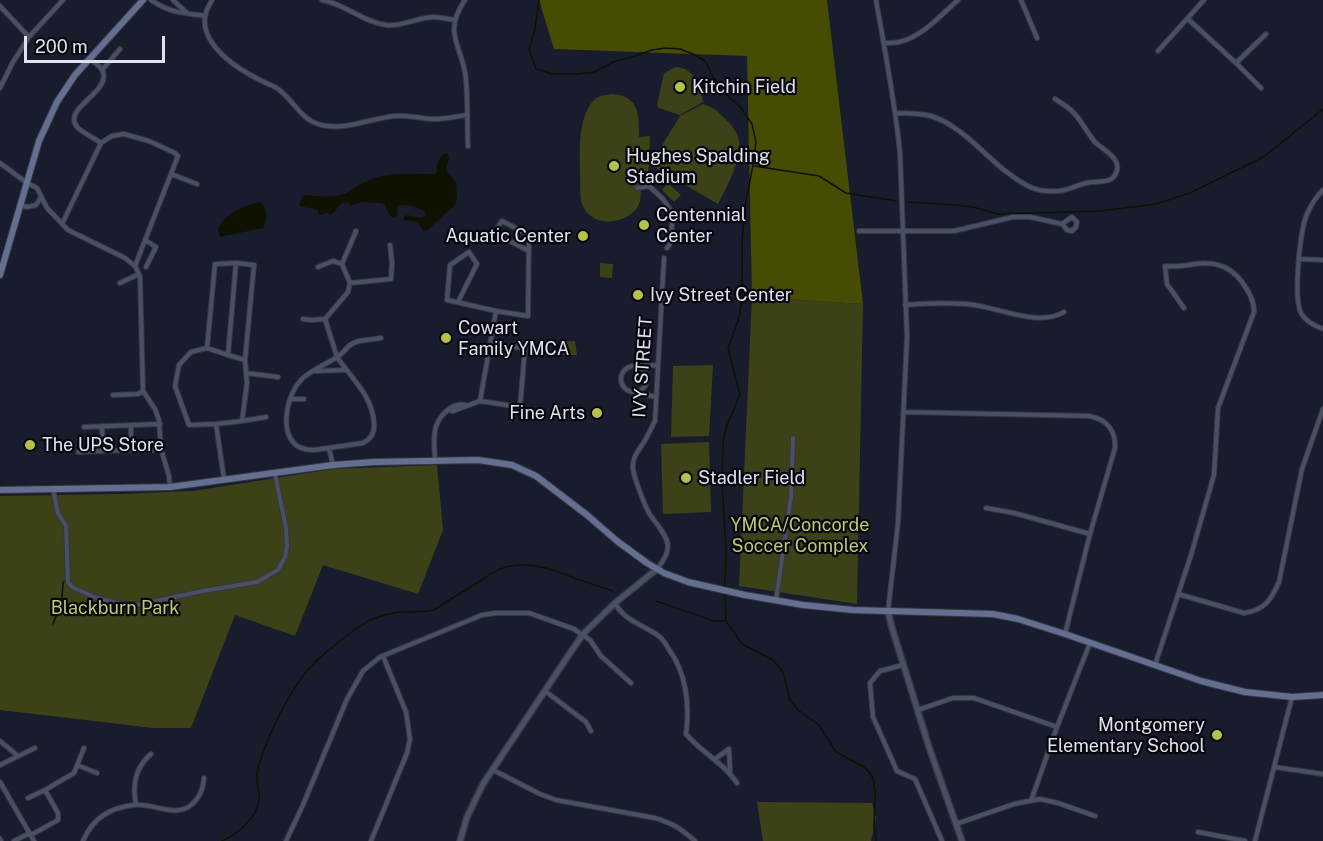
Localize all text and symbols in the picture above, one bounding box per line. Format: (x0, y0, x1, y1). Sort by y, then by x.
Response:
scale bar (27, 24, 168, 62)
text: 200 m (35, 36, 88, 57)
place label: Kitchin Field (692, 76, 796, 98)
marker: Kitchin Field (673, 80, 687, 94)
place label: Hughes Spalding Stadium (626, 145, 770, 188)
marker: Hughes Spalding Stadium (607, 159, 621, 173)
place label: Centennial Center (656, 204, 746, 246)
marker: Centennial Center (637, 218, 651, 232)
place label: Aquatic Center (446, 225, 571, 247)
marker: Aquatic Center (576, 229, 590, 243)
place label: Ivy Street Center (650, 284, 792, 306)
marker: Ivy Street Center (631, 288, 645, 302)
street label: IVY STREET (629, 316, 657, 418)
place label: Cowart Family YMCA (458, 317, 569, 360)
marker: Cowart Family YMCA (439, 331, 453, 345)
place label: Fine Arts (509, 402, 585, 424)
marker: Fine Arts (590, 406, 604, 420)
place label: The UPS Store (42, 434, 164, 456)
marker: The UPS Store (23, 438, 37, 452)
place label: Stadler Field (698, 467, 805, 489)
marker: Stadler Field (679, 471, 693, 485)
park label: YMCA/Concorde Soccer Complex (731, 514, 869, 556)
park label: Blackburn Park (51, 597, 179, 619)
place label: Montgomery Elementary School (1047, 714, 1205, 756)
marker: Montgomery Elementary School (1210, 728, 1224, 742)

